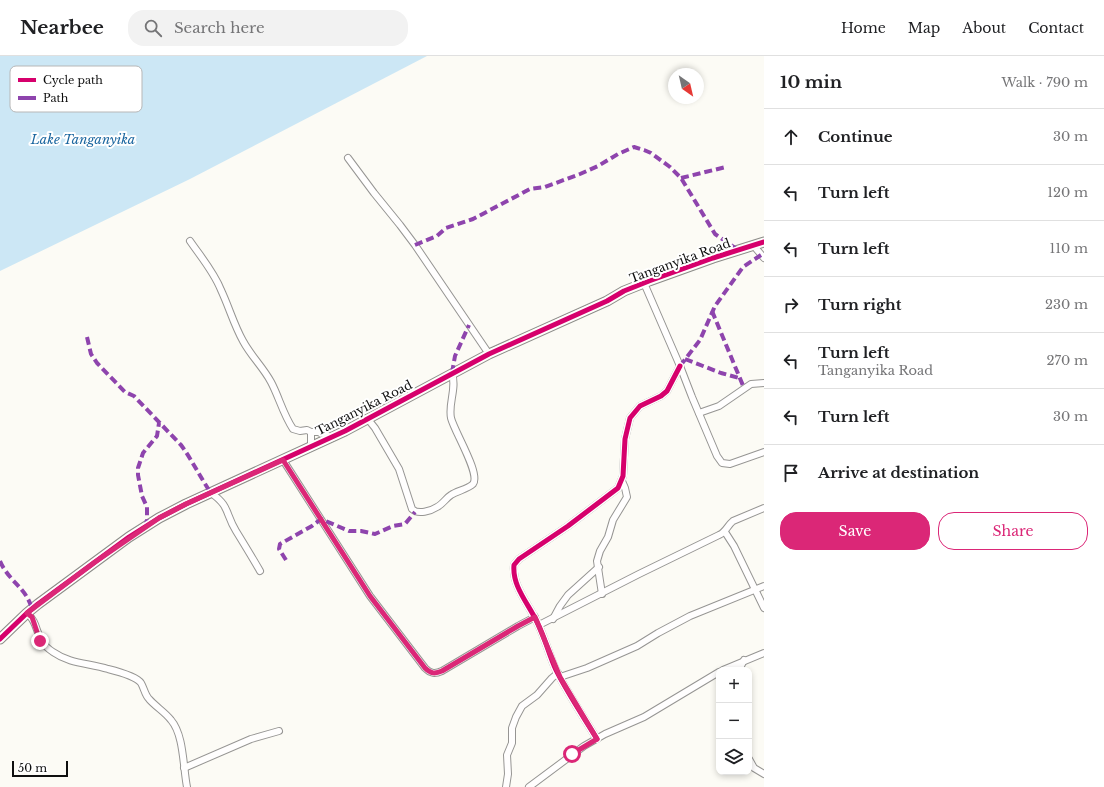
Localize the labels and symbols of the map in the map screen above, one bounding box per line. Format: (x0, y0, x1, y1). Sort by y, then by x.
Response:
legend (10, 66, 142, 112)
north arrow (668, 68, 704, 104)
text: Cycle path (43, 73, 103, 87)
text: Path (43, 91, 69, 105)
water label: Lake Tanganyika (30, 131, 135, 148)
street label: Tanganyika Road (627, 235, 732, 286)
street label: Tanganyika Road (313, 377, 414, 438)
route end (31, 632, 49, 650)
route start (563, 745, 581, 763)
scale bar (12, 759, 68, 778)

